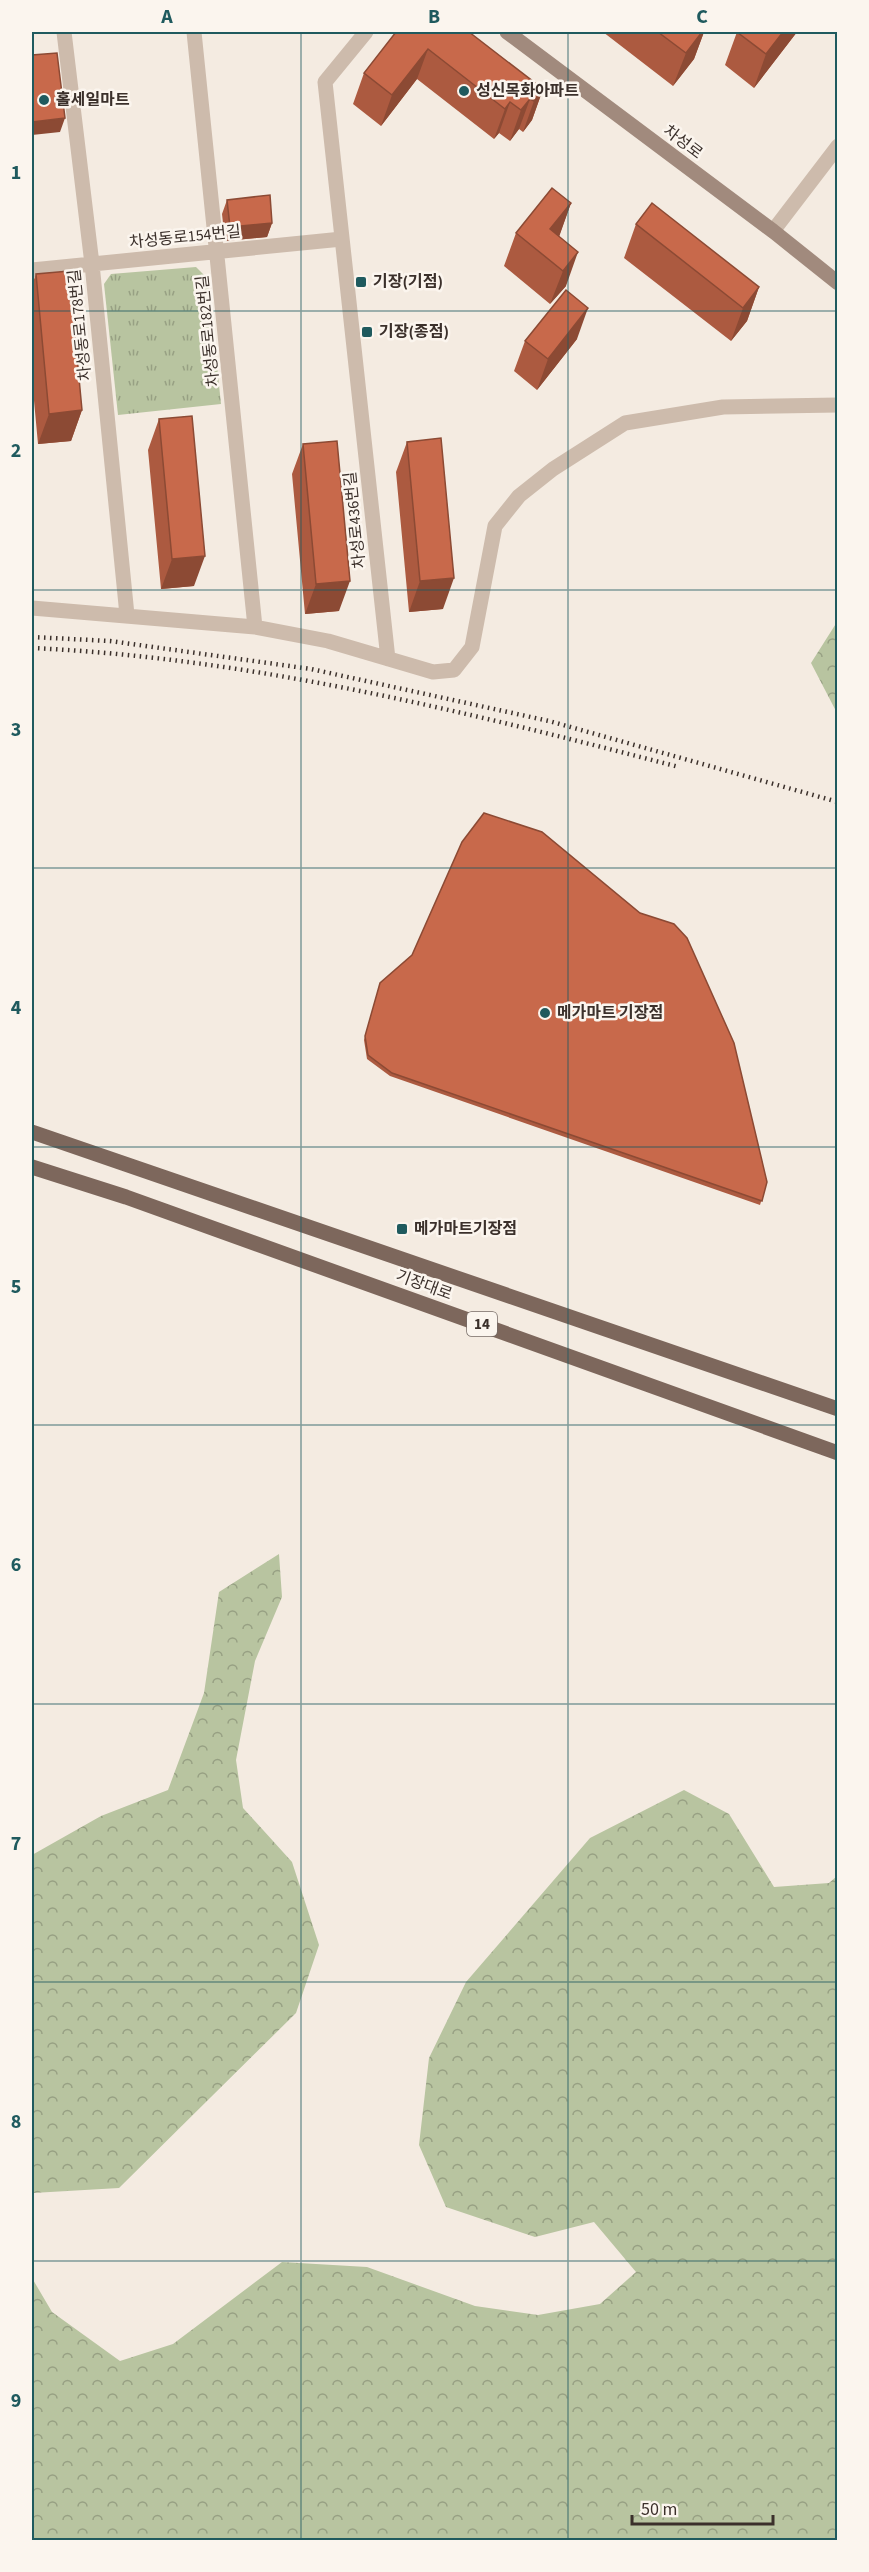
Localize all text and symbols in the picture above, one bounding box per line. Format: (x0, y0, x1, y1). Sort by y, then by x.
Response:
text: A (160, 3, 173, 31)
text: B (428, 3, 440, 31)
text: C (696, 3, 708, 31)
place label: 성신목화아파트 (476, 80, 579, 102)
marker: 성신목화아파트 (457, 84, 471, 98)
place label: 홀세일마트 (56, 89, 130, 111)
marker: 홀세일마트 (37, 93, 51, 107)
street label: 차성로 (659, 120, 707, 164)
text: 1 (11, 159, 21, 187)
street label: 차성동로154번길 (128, 220, 242, 254)
street label: 차성동로178번길 (63, 268, 97, 382)
place label: 기장(기점) (373, 271, 443, 293)
street label: 차성동로182번길 (191, 274, 225, 388)
marker: 기장(기점) (354, 275, 368, 289)
place label: 기장(종점) (379, 321, 449, 343)
marker: 기장(종점) (360, 325, 374, 339)
text: 2 (11, 437, 21, 465)
street label: 차성로436번길 (339, 470, 371, 570)
text: 3 (11, 716, 21, 744)
text: 4 (11, 994, 22, 1022)
place label: 메가마트 기장점 (557, 1002, 663, 1024)
marker: 메가마트 기장점 (538, 1006, 552, 1020)
place label: 메가마트기장점 (414, 1218, 517, 1240)
marker: 메가마트기장점 (395, 1222, 409, 1236)
street label: 기장대로 (393, 1265, 456, 1305)
text: 5 (11, 1273, 21, 1301)
road number: 14 (467, 1312, 497, 1336)
text: 6 (11, 1551, 21, 1579)
text: 7 (11, 1830, 21, 1858)
text: 8 (11, 2108, 21, 2136)
text: 9 (11, 2387, 21, 2415)
scale bar (632, 2488, 773, 2526)
text: 50 m (641, 2497, 677, 2522)

